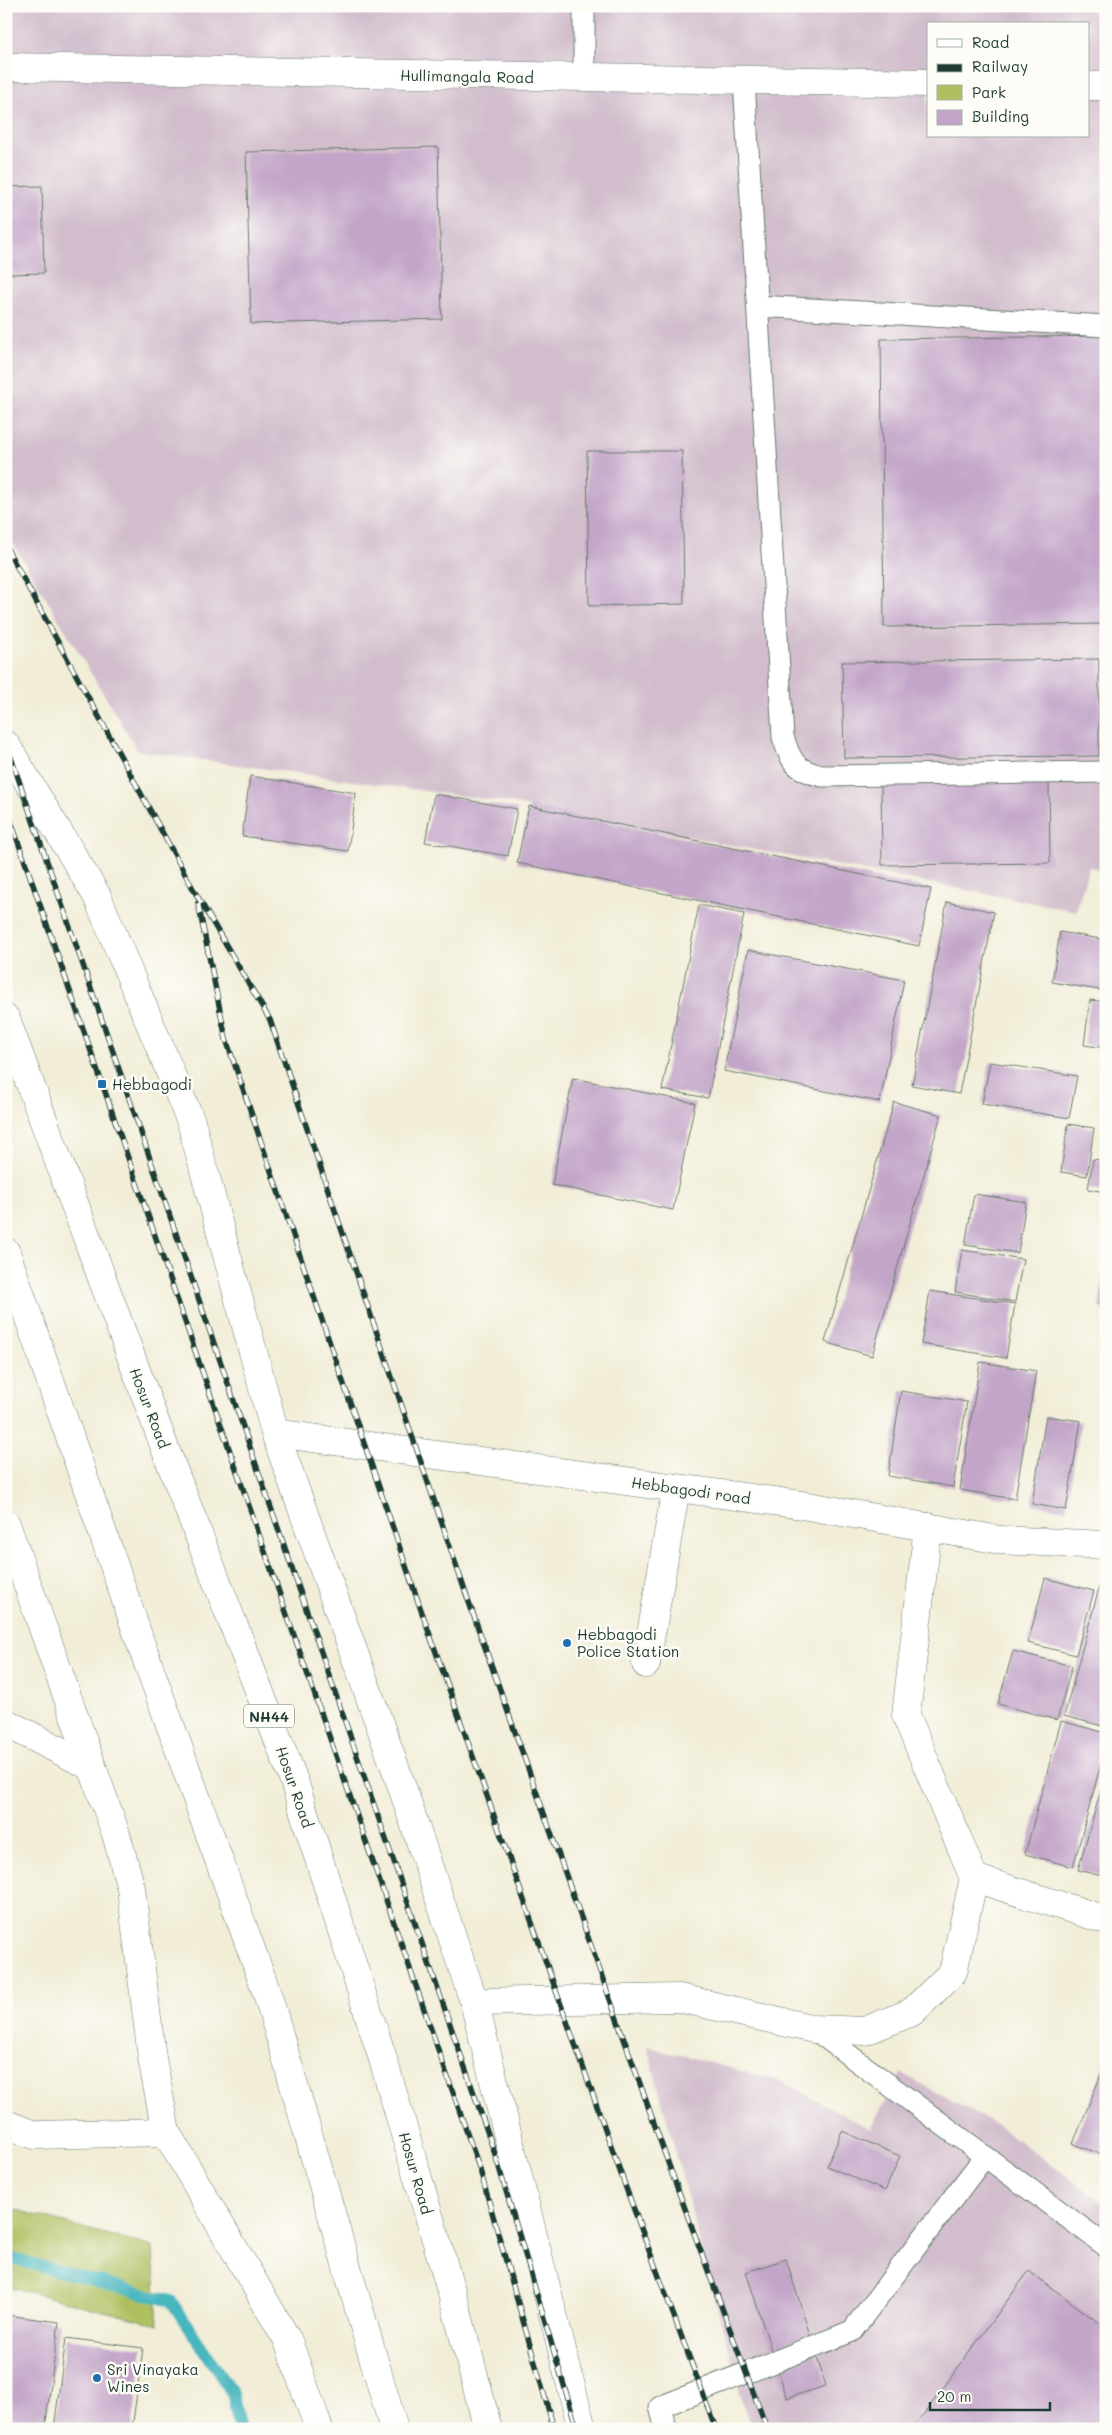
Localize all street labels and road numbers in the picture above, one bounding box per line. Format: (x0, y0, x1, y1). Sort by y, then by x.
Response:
street label: Hullimangala Road (400, 65, 534, 87)
street label: Hosur Road (125, 1365, 175, 1451)
street label: Hebbagodi road (630, 1472, 752, 1508)
road number: NH44 (244, 1704, 294, 1728)
street label: Hosur Road (272, 1744, 318, 1830)
street label: Hosur Road (395, 2129, 437, 2217)

